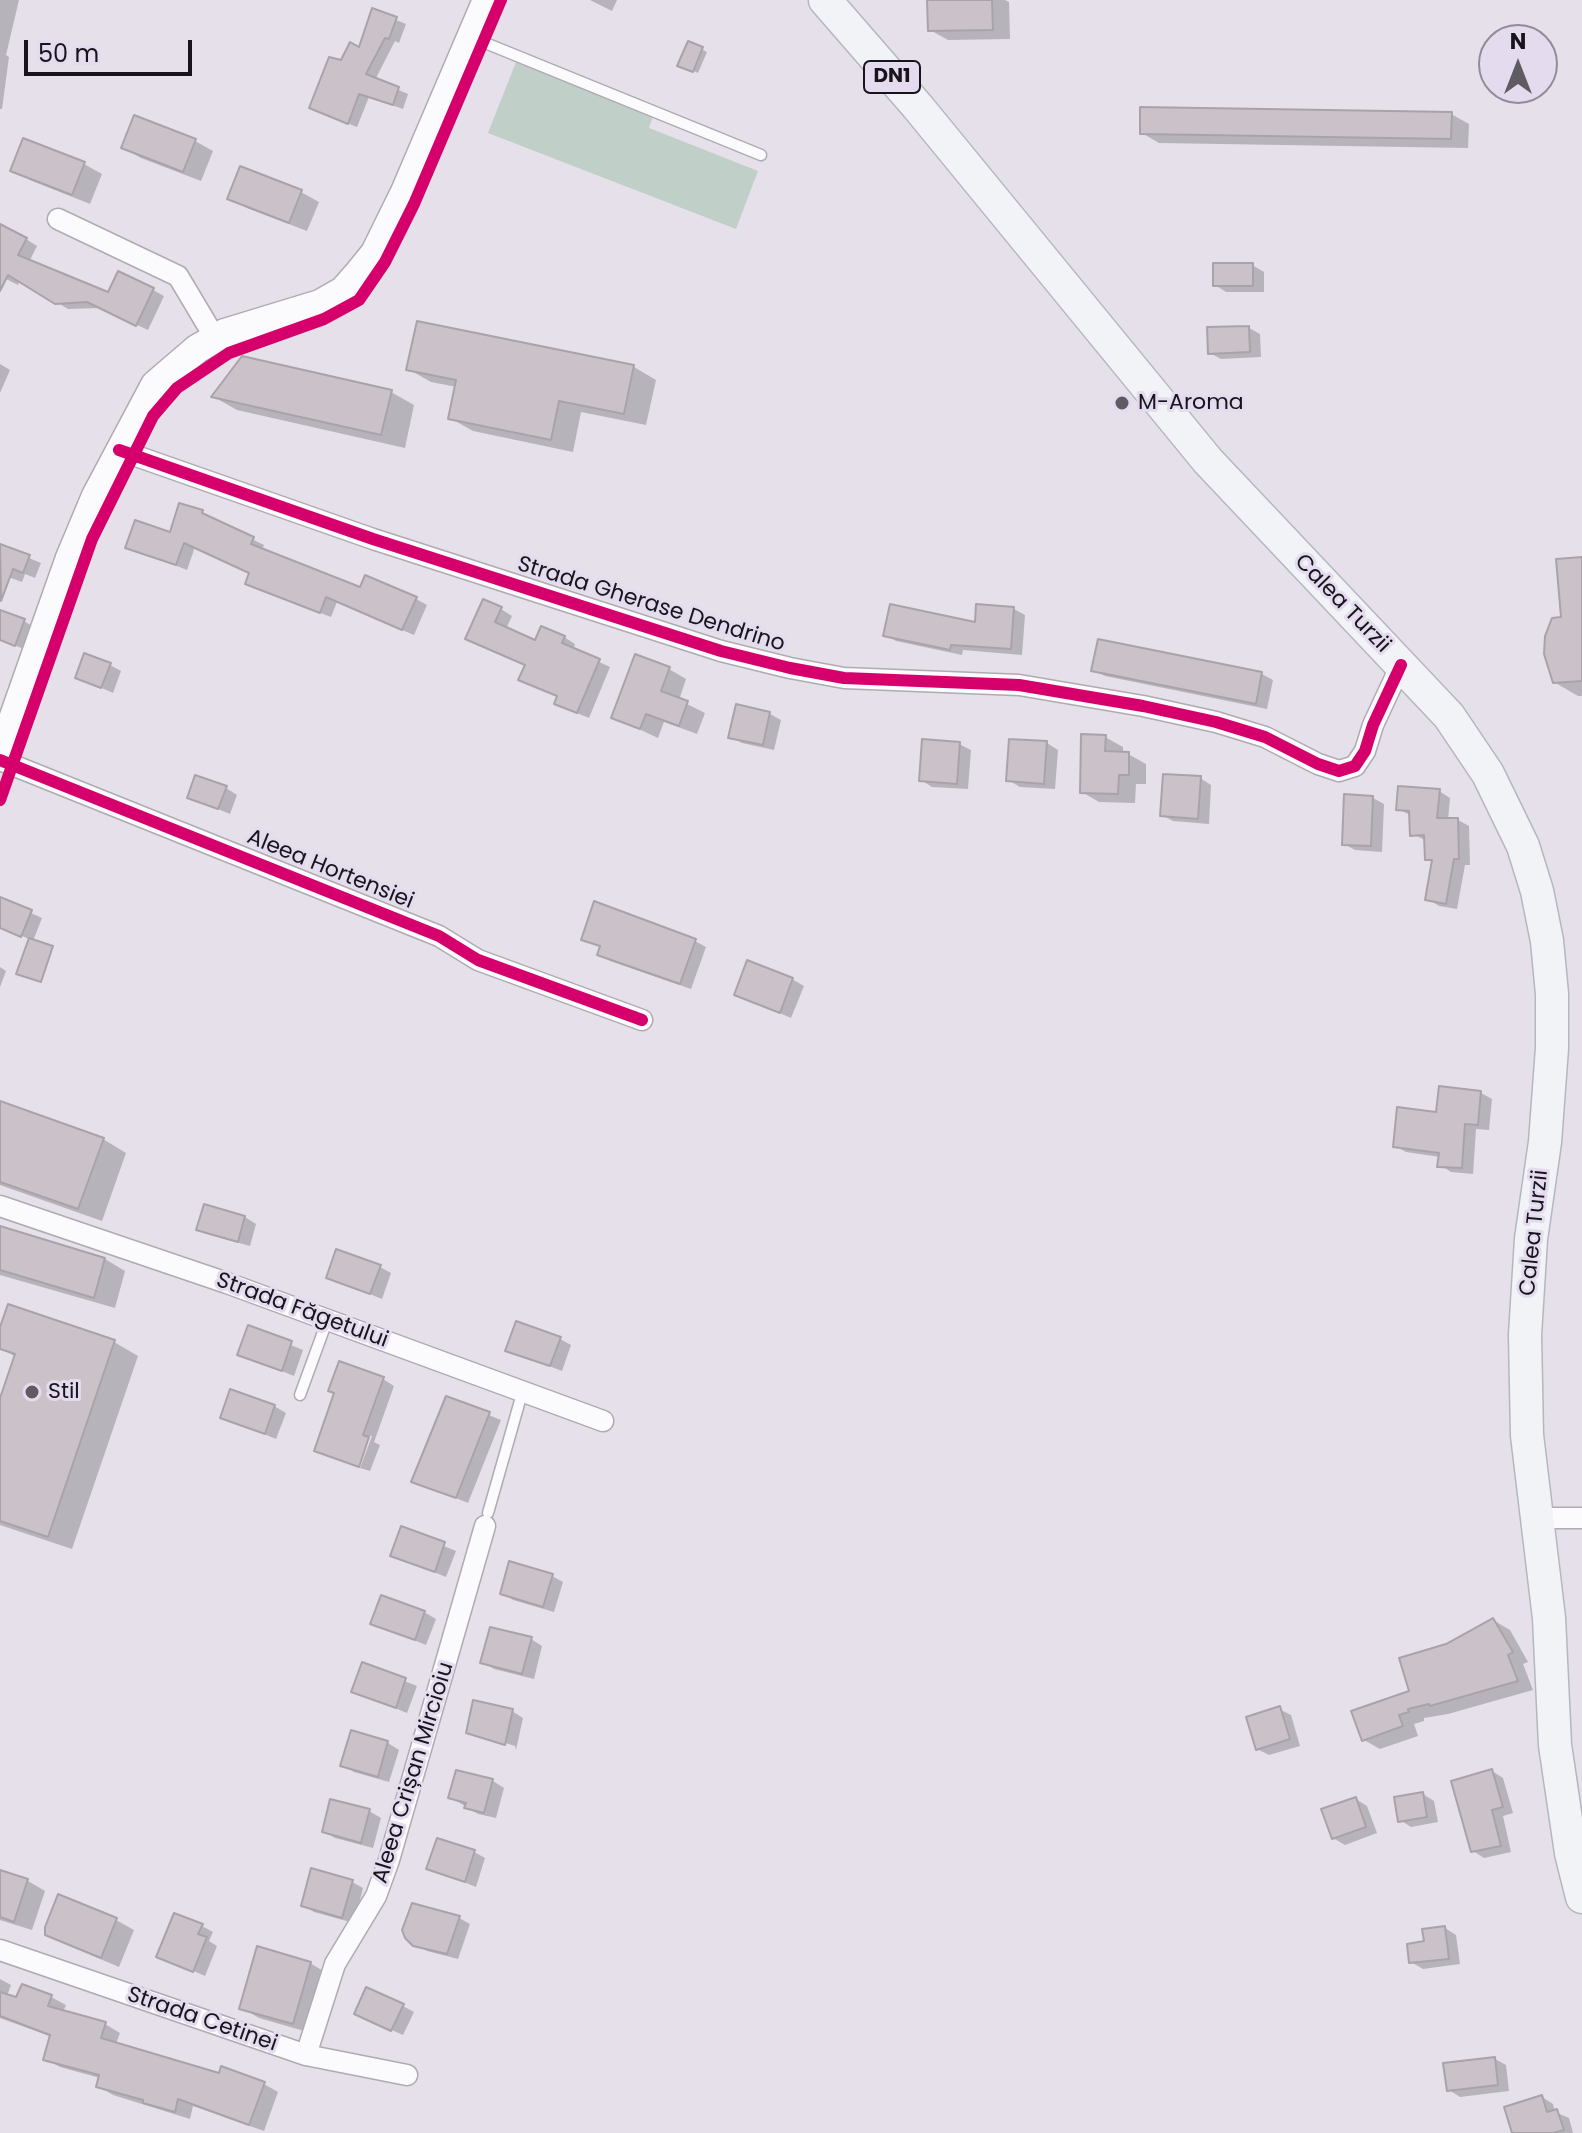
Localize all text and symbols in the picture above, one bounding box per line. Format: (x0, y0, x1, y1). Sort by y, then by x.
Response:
scale bar (28, 24, 196, 74)
north arrow (1478, 24, 1558, 104)
text: N (1510, 26, 1526, 57)
text: 50 m (38, 37, 99, 70)
road number: DN1 (864, 61, 920, 93)
place label: M-Aroma (1138, 390, 1244, 416)
marker: M-Aroma (1113, 394, 1131, 412)
street label: Calea Turzii (1289, 549, 1395, 659)
street label: Strada Gherase Dendrino (514, 552, 788, 658)
street label: Aleea Hortensiei (243, 825, 417, 915)
street label: Calea Turzii (1515, 1169, 1555, 1297)
street label: Strada Făgetului (212, 1268, 392, 1354)
place label: Stil (48, 1379, 80, 1405)
marker: Stil (23, 1383, 41, 1401)
street label: Aleea Crișan Mircioiu (368, 1659, 460, 1887)
street label: Strada Cetinei (124, 1982, 280, 2058)

